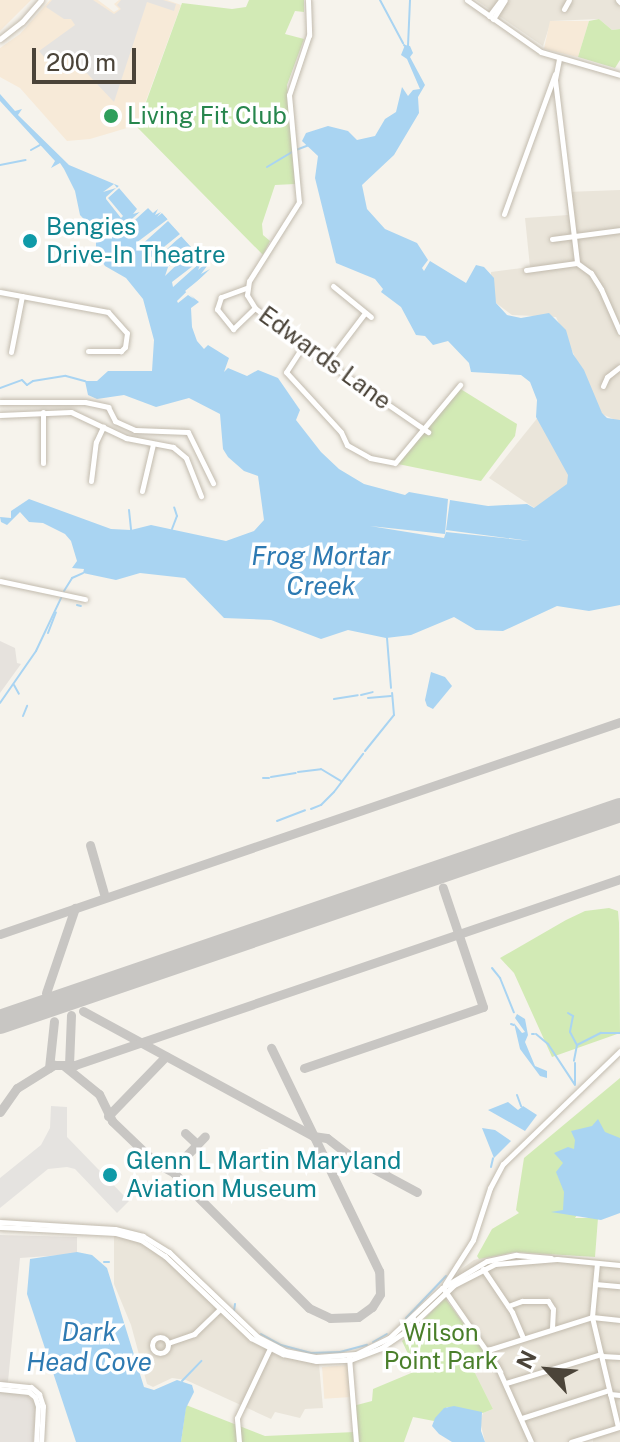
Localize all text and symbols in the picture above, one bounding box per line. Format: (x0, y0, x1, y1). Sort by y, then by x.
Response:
scale bar (36, 32, 140, 82)
text: 200 m (46, 48, 116, 76)
place label: Living Fit Club (127, 102, 287, 130)
marker: Living Fit Club (102, 107, 120, 125)
place label: Bengies Drive-In Theatre (46, 213, 226, 269)
marker: Bengies Drive-In Theatre (21, 232, 39, 250)
street label: Edwards Lane (253, 300, 397, 416)
water label: Frog Mortar Creek (251, 540, 391, 602)
place label: Glenn L Martin Maryland Aviation Museum (126, 1147, 401, 1203)
marker: Glenn L Martin Maryland Aviation Museum (101, 1166, 119, 1184)
water label: Dark Head Cove (26, 1316, 152, 1378)
park label: Wilson Point Park (384, 1319, 498, 1375)
north arrow (508, 1330, 588, 1410)
text: N (511, 1346, 542, 1373)

